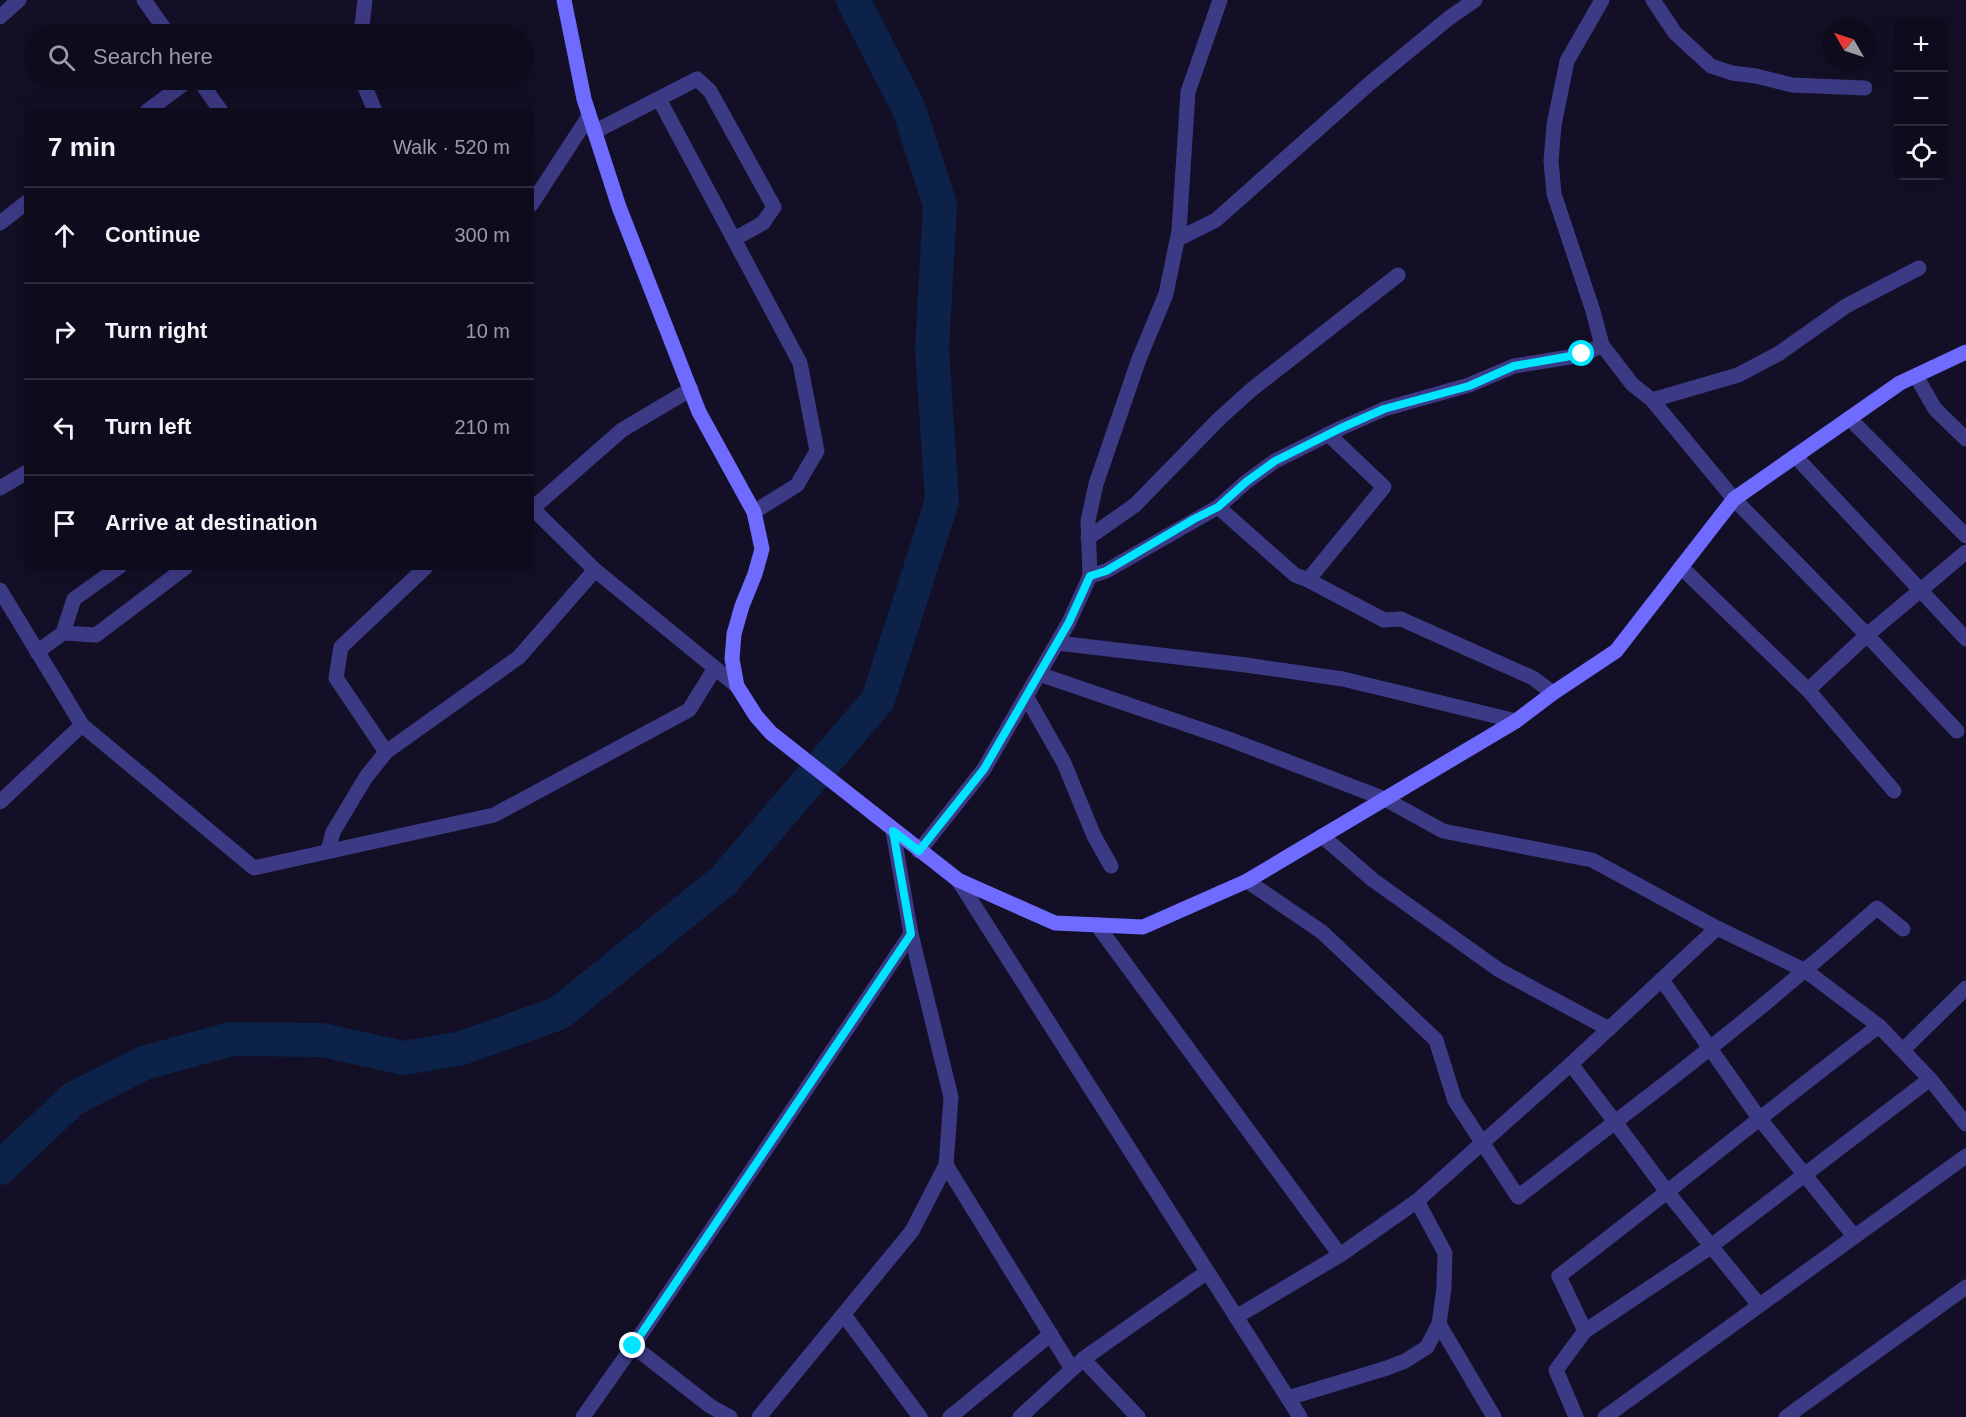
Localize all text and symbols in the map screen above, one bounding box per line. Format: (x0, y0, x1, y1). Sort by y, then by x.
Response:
north arrow (1822, 18, 1876, 72)
map controls (1894, 18, 1948, 180)
button: + (1894, 18, 1948, 72)
search box (24, 24, 534, 90)
icon: search (45, 41, 78, 74)
text: Search here (93, 44, 213, 69)
button: − (1894, 72, 1948, 126)
button: locate (1894, 126, 1948, 180)
text: 7 min (48, 132, 116, 162)
text: Walk · 520 m (393, 136, 510, 158)
icon: ahead (48, 219, 81, 252)
text: Continue (105, 222, 200, 247)
text: 300 m (454, 224, 510, 246)
icon: right (48, 315, 81, 348)
text: Turn right (105, 318, 207, 343)
text: 10 m (466, 320, 510, 342)
route start (1568, 340, 1594, 366)
icon: left (48, 411, 81, 444)
text: Turn left (105, 414, 191, 439)
text: 210 m (454, 416, 510, 438)
icon: arrive (48, 507, 81, 540)
text: Arrive at destination (105, 510, 318, 535)
route end (619, 1332, 645, 1358)

